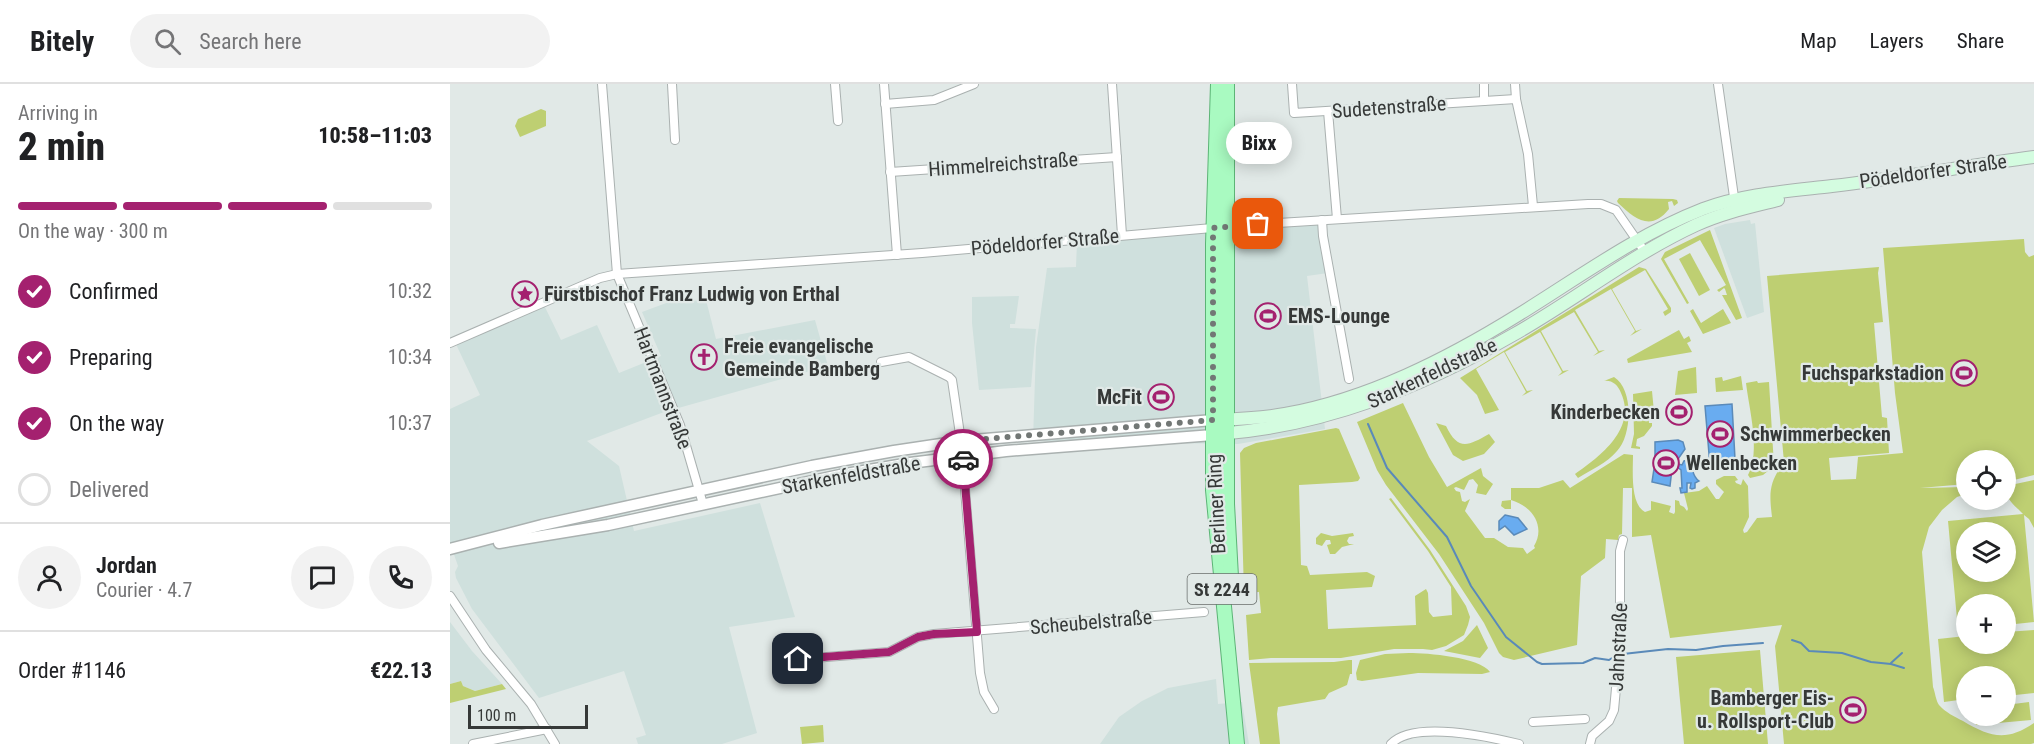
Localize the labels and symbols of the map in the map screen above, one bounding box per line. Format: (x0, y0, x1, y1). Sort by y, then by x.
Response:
street label: Sudetenstraße (1331, 91, 1447, 123)
callout: Bixx (1225, 122, 1291, 164)
street label: Himmelreichstraße (927, 147, 1079, 181)
street label: Pödeldorfer Straße (1858, 149, 2008, 193)
pin (1232, 198, 1283, 249)
street label: Pödeldorfer Straße (970, 224, 1120, 260)
place icon: Fürstbischof Franz Ludwig von Erthal (510, 279, 540, 309)
place label: Fürstbischof Franz Ludwig von Erthal (544, 282, 840, 306)
sports icon: EMS-Lounge (1253, 301, 1283, 331)
place label: EMS-Lounge (1288, 304, 1390, 328)
street label: Hartmannstraße (629, 324, 697, 452)
street label: Starkenfeldstraße (1364, 333, 1500, 413)
place label: Freie evangelische Gemeinde Bamberg (724, 334, 880, 381)
church icon: Freie evangelische Gemeinde Bamberg (689, 342, 719, 372)
sports icon: Fuchsparkstadion (1949, 358, 1979, 388)
place label: Fuchsparkstadion (1802, 361, 1944, 385)
sports icon: McFit (1146, 382, 1176, 412)
place label: McFit (1097, 385, 1142, 409)
sports icon: Kinderbecken (1664, 397, 1694, 427)
place label: Kinderbecken (1550, 400, 1660, 424)
sports icon: Schwimmerbecken (1705, 419, 1735, 449)
place label: Schwimmerbecken (1740, 422, 1891, 446)
courier (933, 429, 993, 489)
sports icon: Wellenbecken (1651, 448, 1681, 478)
street label: Starkenfeldstraße (780, 451, 922, 499)
place label: Wellenbecken (1686, 451, 1797, 475)
street label: Berliner Ring (1201, 453, 1231, 555)
road number: St 2244 (1188, 574, 1256, 604)
street label: Jahnstraße (1604, 602, 1632, 692)
street label: Scheubelstraße (1029, 605, 1153, 639)
pin (772, 633, 823, 684)
place label: Bamberger Eis- u. Rollsport-Club (1697, 686, 1834, 733)
sports icon: Bamberger Eis- u. Rollsport-Club (1838, 695, 1868, 725)
scale bar (468, 702, 588, 730)

